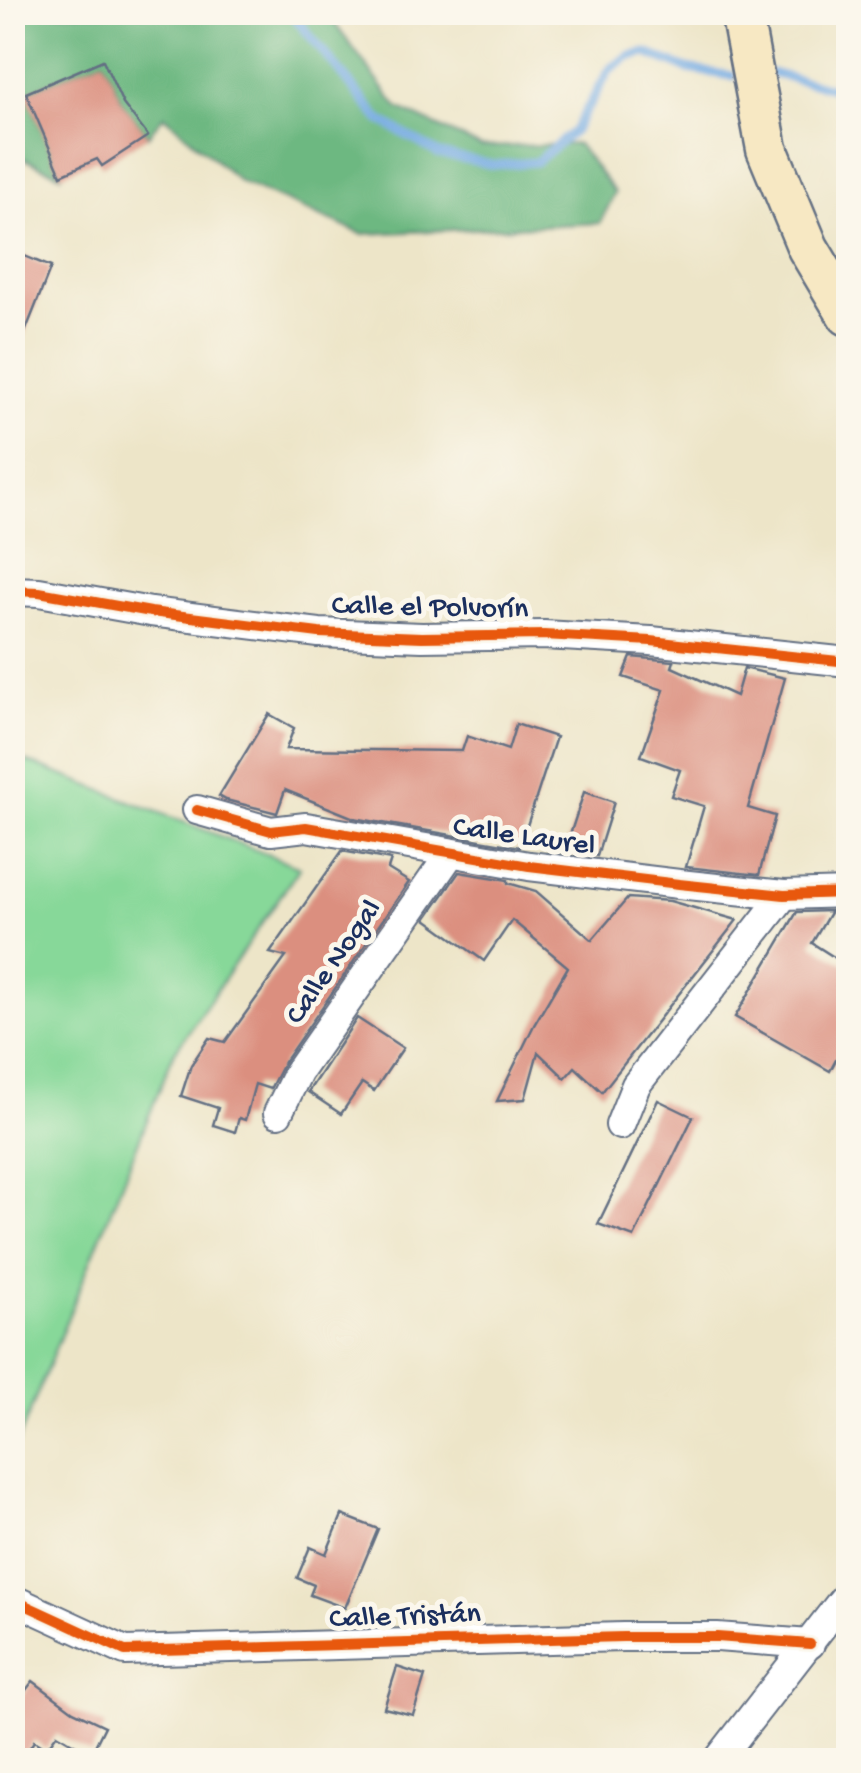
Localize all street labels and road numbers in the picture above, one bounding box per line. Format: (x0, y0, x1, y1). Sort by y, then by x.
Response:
street label: Calle el Polvorín (331, 590, 529, 628)
street label: Calle Laurel (451, 811, 597, 865)
street label: Calle Nogal (279, 894, 391, 1032)
street label: Calle Tristán (329, 1598, 481, 1638)

